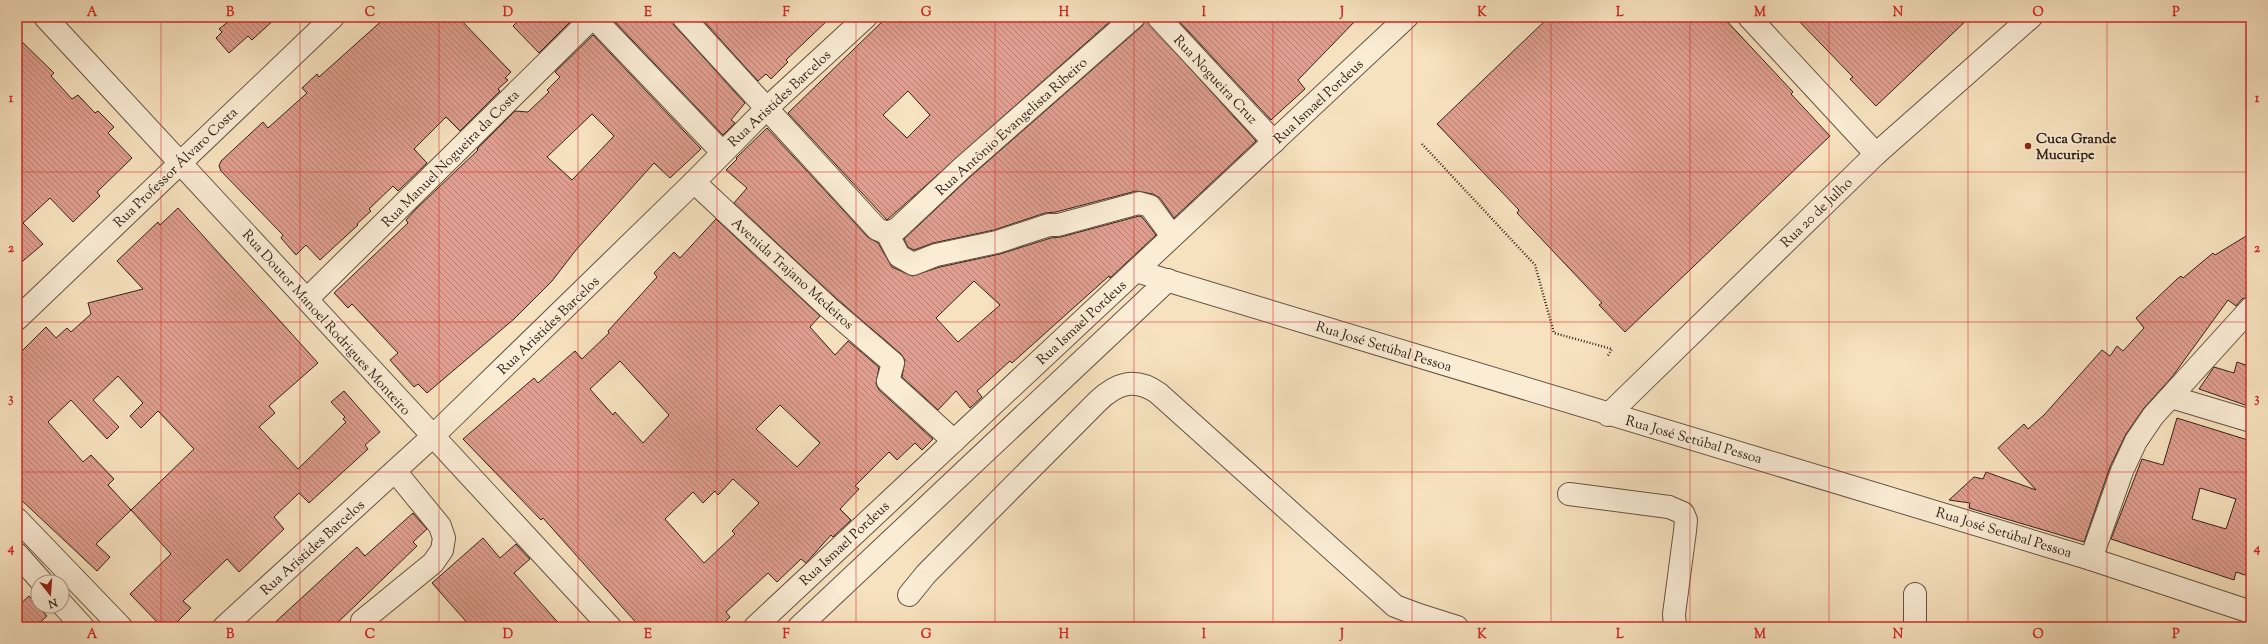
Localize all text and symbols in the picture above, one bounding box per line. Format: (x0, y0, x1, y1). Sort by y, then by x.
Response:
text: A (87, 4, 98, 22)
text: B (226, 4, 235, 22)
text: C (365, 4, 375, 22)
text: D (503, 4, 513, 22)
text: E (644, 4, 652, 22)
text: F (782, 4, 790, 22)
text: G (921, 4, 932, 22)
text: H (1059, 4, 1070, 22)
text: I (1202, 4, 1207, 22)
text: J (1339, 4, 1344, 22)
text: K (1477, 4, 1487, 22)
text: L (1616, 4, 1624, 22)
text: M (1754, 4, 1766, 22)
text: N (1893, 4, 1904, 22)
text: O (2032, 4, 2044, 22)
text: P (2172, 4, 2180, 22)
street label: Rua Nogueira Cruz (1168, 31, 1261, 129)
street label: Rua Aristides Barcelos (724, 46, 836, 153)
street label: Rua Antônio Evangelista Ribeiro (932, 54, 1093, 201)
street label: Rua Ismael Pordeus (1270, 55, 1369, 149)
street label: Rua Manuel Nogueira da Costa (378, 86, 525, 233)
text: 1 (9, 90, 14, 108)
text: 1 (2255, 90, 2260, 108)
street label: Rua Professor Álvaro Costa (110, 103, 243, 233)
place label: Cuca Grande Mucuripe (2036, 130, 2117, 166)
marker: Cuca Grande Mucuripe (2023, 141, 2033, 151)
street label: Rua 20 de Julho (1777, 174, 1858, 253)
street label: Avenida Trajano Medeiros (726, 214, 857, 335)
street label: Rua Doutor Manoel Rodrigues Monteiro (237, 226, 415, 421)
text: 2 (8, 240, 15, 258)
text: 2 (2254, 240, 2261, 258)
street label: Rua Aristides Barcelos (494, 273, 605, 380)
street label: Rua Ismael Pordeus (1033, 276, 1132, 370)
street label: Rua José Setúbal Pessoa (1313, 318, 1454, 378)
text: 3 (8, 390, 14, 408)
text: 3 (2254, 390, 2260, 408)
street label: Rua José Setúbal Pessoa (1623, 412, 1765, 470)
street label: Rua Aristides Barcelos (257, 496, 370, 601)
street label: Rua Ismael Pordeus (796, 497, 895, 591)
street label: Rua José Setúbal Pessoa (1933, 504, 2074, 564)
text: 4 (7, 540, 15, 558)
text: 4 (2253, 540, 2261, 558)
north arrow (30, 574, 70, 614)
text: N (46, 593, 60, 612)
text: A (87, 626, 98, 644)
text: B (226, 626, 235, 644)
text: C (365, 626, 375, 644)
text: D (503, 626, 513, 644)
text: E (644, 626, 652, 644)
text: F (782, 626, 790, 644)
text: G (921, 626, 932, 644)
text: H (1059, 626, 1070, 644)
text: I (1202, 626, 1207, 644)
text: J (1339, 626, 1344, 644)
text: K (1477, 626, 1487, 644)
text: L (1616, 626, 1624, 644)
text: M (1754, 626, 1766, 644)
text: N (1893, 626, 1904, 644)
text: O (2032, 626, 2044, 644)
text: P (2172, 626, 2180, 644)

